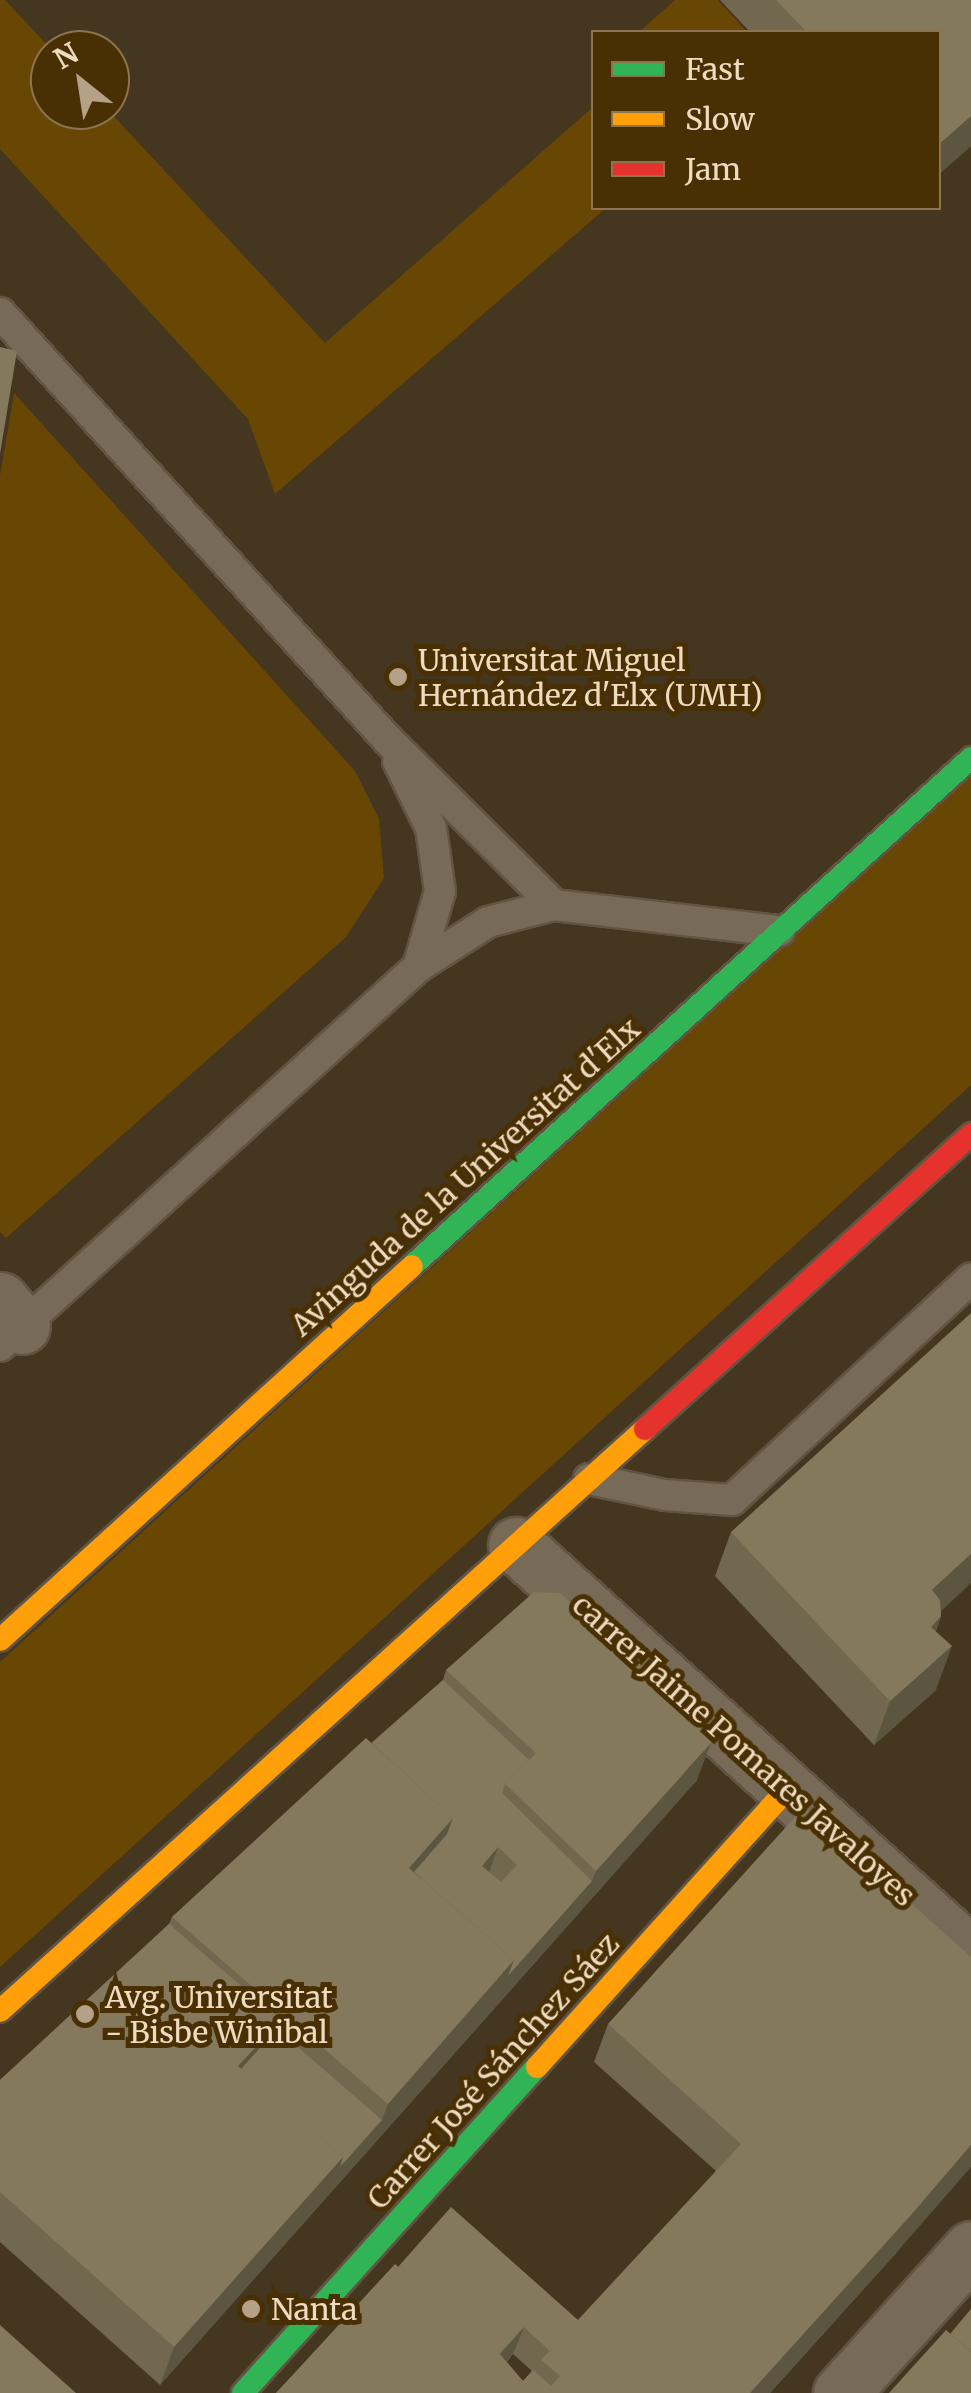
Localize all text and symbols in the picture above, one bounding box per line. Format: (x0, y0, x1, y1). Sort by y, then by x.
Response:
north arrow (30, 30, 130, 130)
legend (591, 30, 941, 210)
text: N (47, 35, 85, 77)
text: Fast (685, 50, 745, 88)
text: Slow (685, 100, 755, 138)
text: Jam (685, 150, 741, 188)
place label: Universitat Miguel Hernández d'Elx (UMH) (418, 642, 763, 712)
marker: Universitat Miguel Hernández d'Elx (UMH) (387, 666, 409, 688)
street label: Avinguda de la Universitat d'Elx (283, 1011, 647, 1343)
street label: carrer Jaime Pomares Javaloyes (565, 1587, 923, 1913)
street label: Carrer José Sánchez Sáez (360, 1926, 626, 2216)
place label: Avg. Universitat - Bisbe Winibal (105, 1979, 333, 2050)
marker: Avg. Universitat - Bisbe Winibal (74, 2003, 96, 2025)
place label: Nanta (271, 2291, 357, 2327)
marker: Nanta (240, 2298, 262, 2320)

